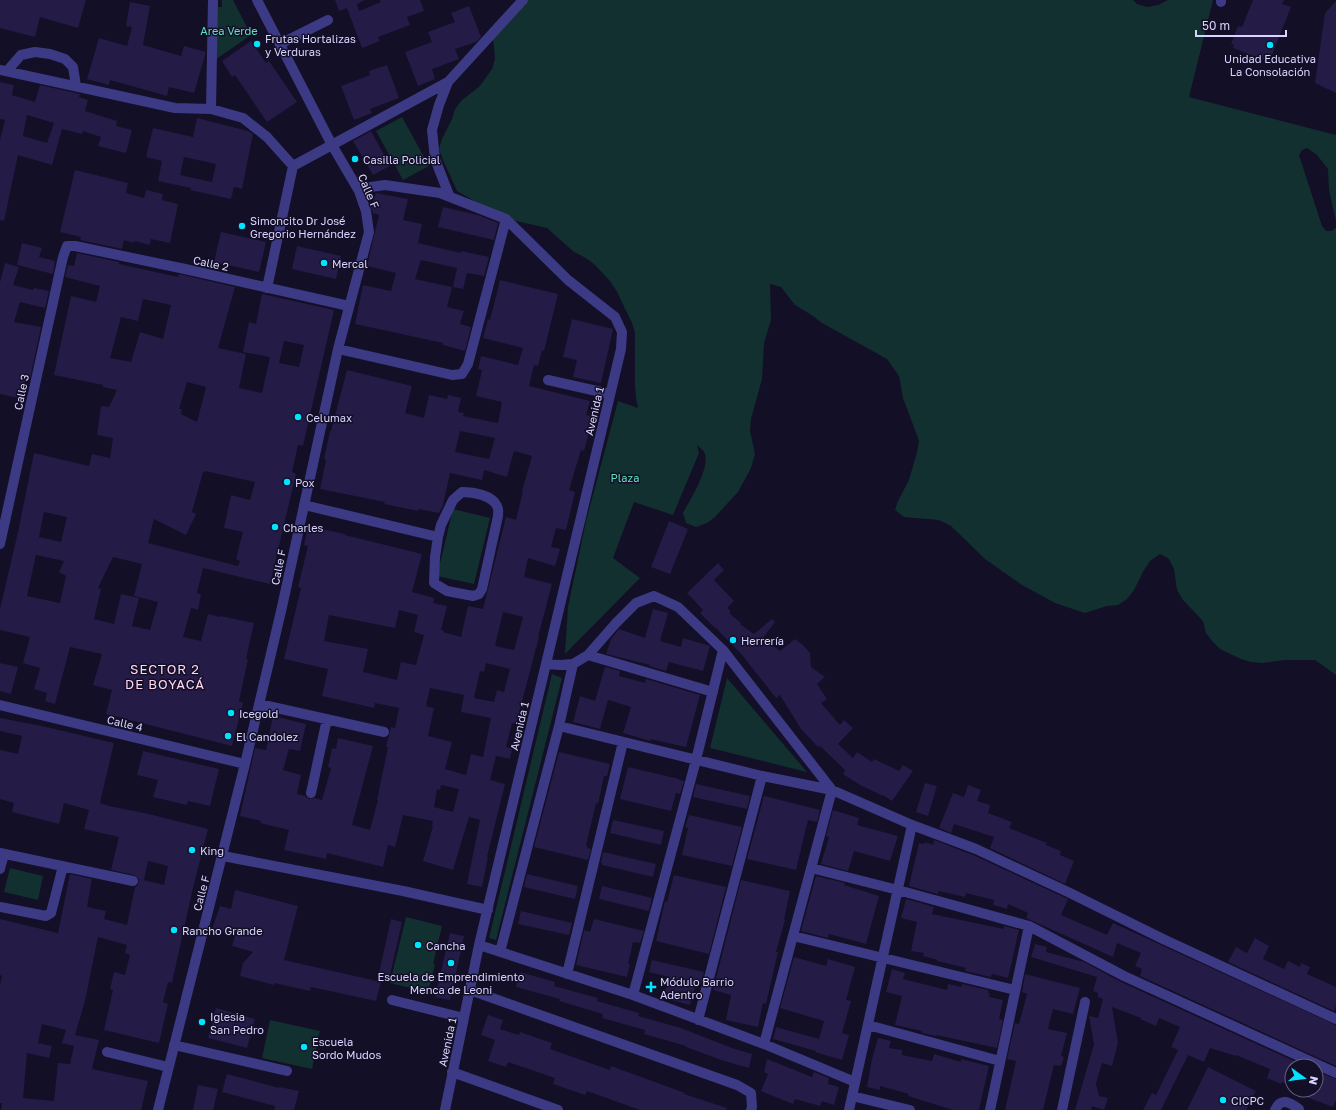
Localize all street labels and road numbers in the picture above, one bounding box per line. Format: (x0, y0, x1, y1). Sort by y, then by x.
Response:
street label: Calle F (356, 172, 382, 211)
street label: Calle 2 (192, 253, 230, 273)
street label: Calle 3 (11, 373, 31, 411)
street label: Avenida 1 (582, 385, 606, 437)
street label: Calle F (268, 547, 288, 586)
street label: Avenida 1 (507, 700, 531, 752)
street label: Calle 4 (106, 713, 145, 733)
street label: Calle F (190, 873, 212, 912)
street label: Avenida 1 (435, 1016, 459, 1068)

